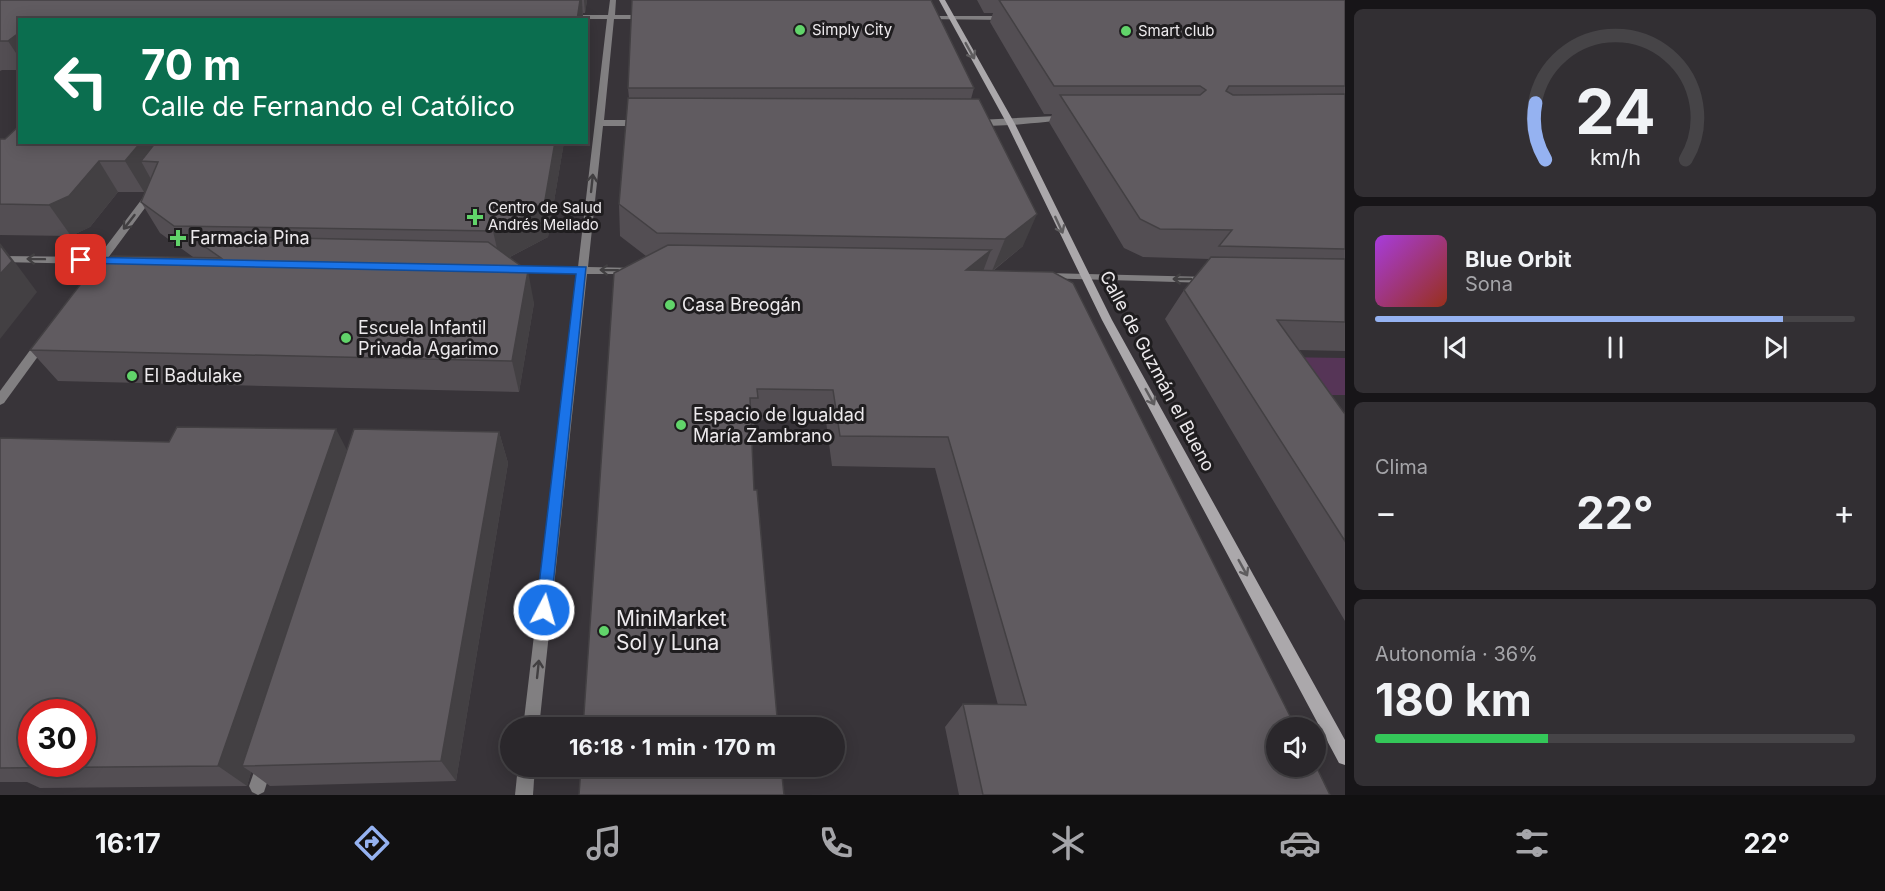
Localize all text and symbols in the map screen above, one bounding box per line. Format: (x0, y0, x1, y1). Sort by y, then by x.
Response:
place label: Simply City (812, 20, 893, 39)
place label: Smart club (1138, 21, 1214, 40)
marker: Simply City (793, 23, 807, 37)
marker: Smart club (1119, 24, 1133, 38)
text: 70 m (141, 39, 241, 90)
icon: left (42, 42, 120, 120)
one-way arrow (965, 42, 976, 60)
text: 24 (1575, 74, 1655, 149)
text: Calle de Fernando el Católico (141, 90, 515, 123)
text: km/h (1590, 144, 1640, 170)
one-way arrow (587, 174, 598, 194)
place label: Centro de Salud Andrés Mellado (488, 198, 602, 234)
marker: Centro de Salud Andrés Mellado (466, 208, 484, 226)
one-way arrow (122, 214, 135, 230)
one-way arrow (1053, 215, 1065, 233)
place label: Farmacia Pina (190, 227, 310, 248)
marker: Farmacia Pina (171, 231, 185, 245)
pin (55, 234, 106, 285)
icon: arrive (64, 243, 97, 276)
text: Blue Orbit (1465, 246, 1572, 272)
one-way arrow (26, 254, 46, 265)
one-way arrow (599, 265, 619, 276)
street label: Calle de Guzmán el Bueno (1096, 267, 1219, 475)
text: Sona (1465, 272, 1513, 296)
one-way arrow (1172, 274, 1192, 285)
place label: Casa Breogán (682, 294, 801, 315)
marker: Casa Breogán (663, 298, 677, 312)
place label: Escuela Infantil Privada Agarimo (358, 317, 499, 359)
marker: Escuela Infantil Privada Agarimo (339, 331, 353, 345)
icon: previous (1439, 331, 1472, 364)
icon: pause (1599, 331, 1632, 364)
icon: next (1759, 331, 1792, 364)
place label: El Badulake (144, 365, 242, 386)
marker: El Badulake (125, 369, 139, 383)
one-way arrow (1145, 388, 1156, 406)
place label: Espacio de Igualdad María Zambrano (693, 404, 865, 446)
marker: Espacio de Igualdad María Zambrano (674, 418, 688, 432)
text: Clima (1375, 455, 1428, 479)
text: 22° (1576, 485, 1654, 540)
text: − (1375, 492, 1397, 532)
text: + (1833, 492, 1855, 532)
one-way arrow (1238, 559, 1249, 577)
position arrow (512, 578, 576, 642)
place label: MiniMarket Sol y Luna (616, 606, 727, 655)
marker: MiniMarket Sol y Luna (597, 624, 611, 638)
text: Autonomía · 36% (1375, 642, 1538, 666)
one-way arrow (533, 660, 544, 680)
text: 180 km (1375, 672, 1532, 727)
speed limit sign: 30 (18, 699, 96, 777)
map controls (1266, 717, 1326, 777)
button: sound (1266, 717, 1326, 777)
text: 16:18 · 1 min · 170 m (569, 734, 776, 760)
icon: directions (351, 822, 393, 864)
icon: music (583, 822, 625, 864)
icon: phone (815, 822, 857, 864)
icon: climate (1047, 822, 1089, 864)
icon: car (1279, 822, 1321, 864)
icon: filters (1511, 822, 1553, 864)
text: 16:17 (95, 827, 161, 860)
text: 22° (1743, 827, 1790, 860)

